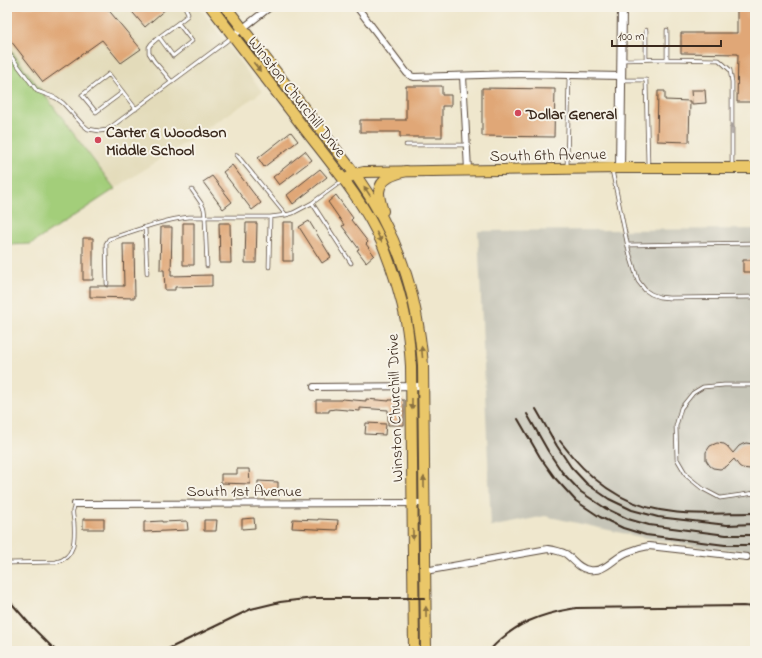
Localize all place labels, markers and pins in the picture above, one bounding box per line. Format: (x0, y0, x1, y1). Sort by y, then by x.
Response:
place label: Dollar General (525, 103, 617, 127)
marker: Dollar General (513, 108, 523, 118)
place label: Carter G Woodson Middle School (106, 121, 226, 163)
marker: Carter G Woodson Middle School (93, 135, 103, 145)

